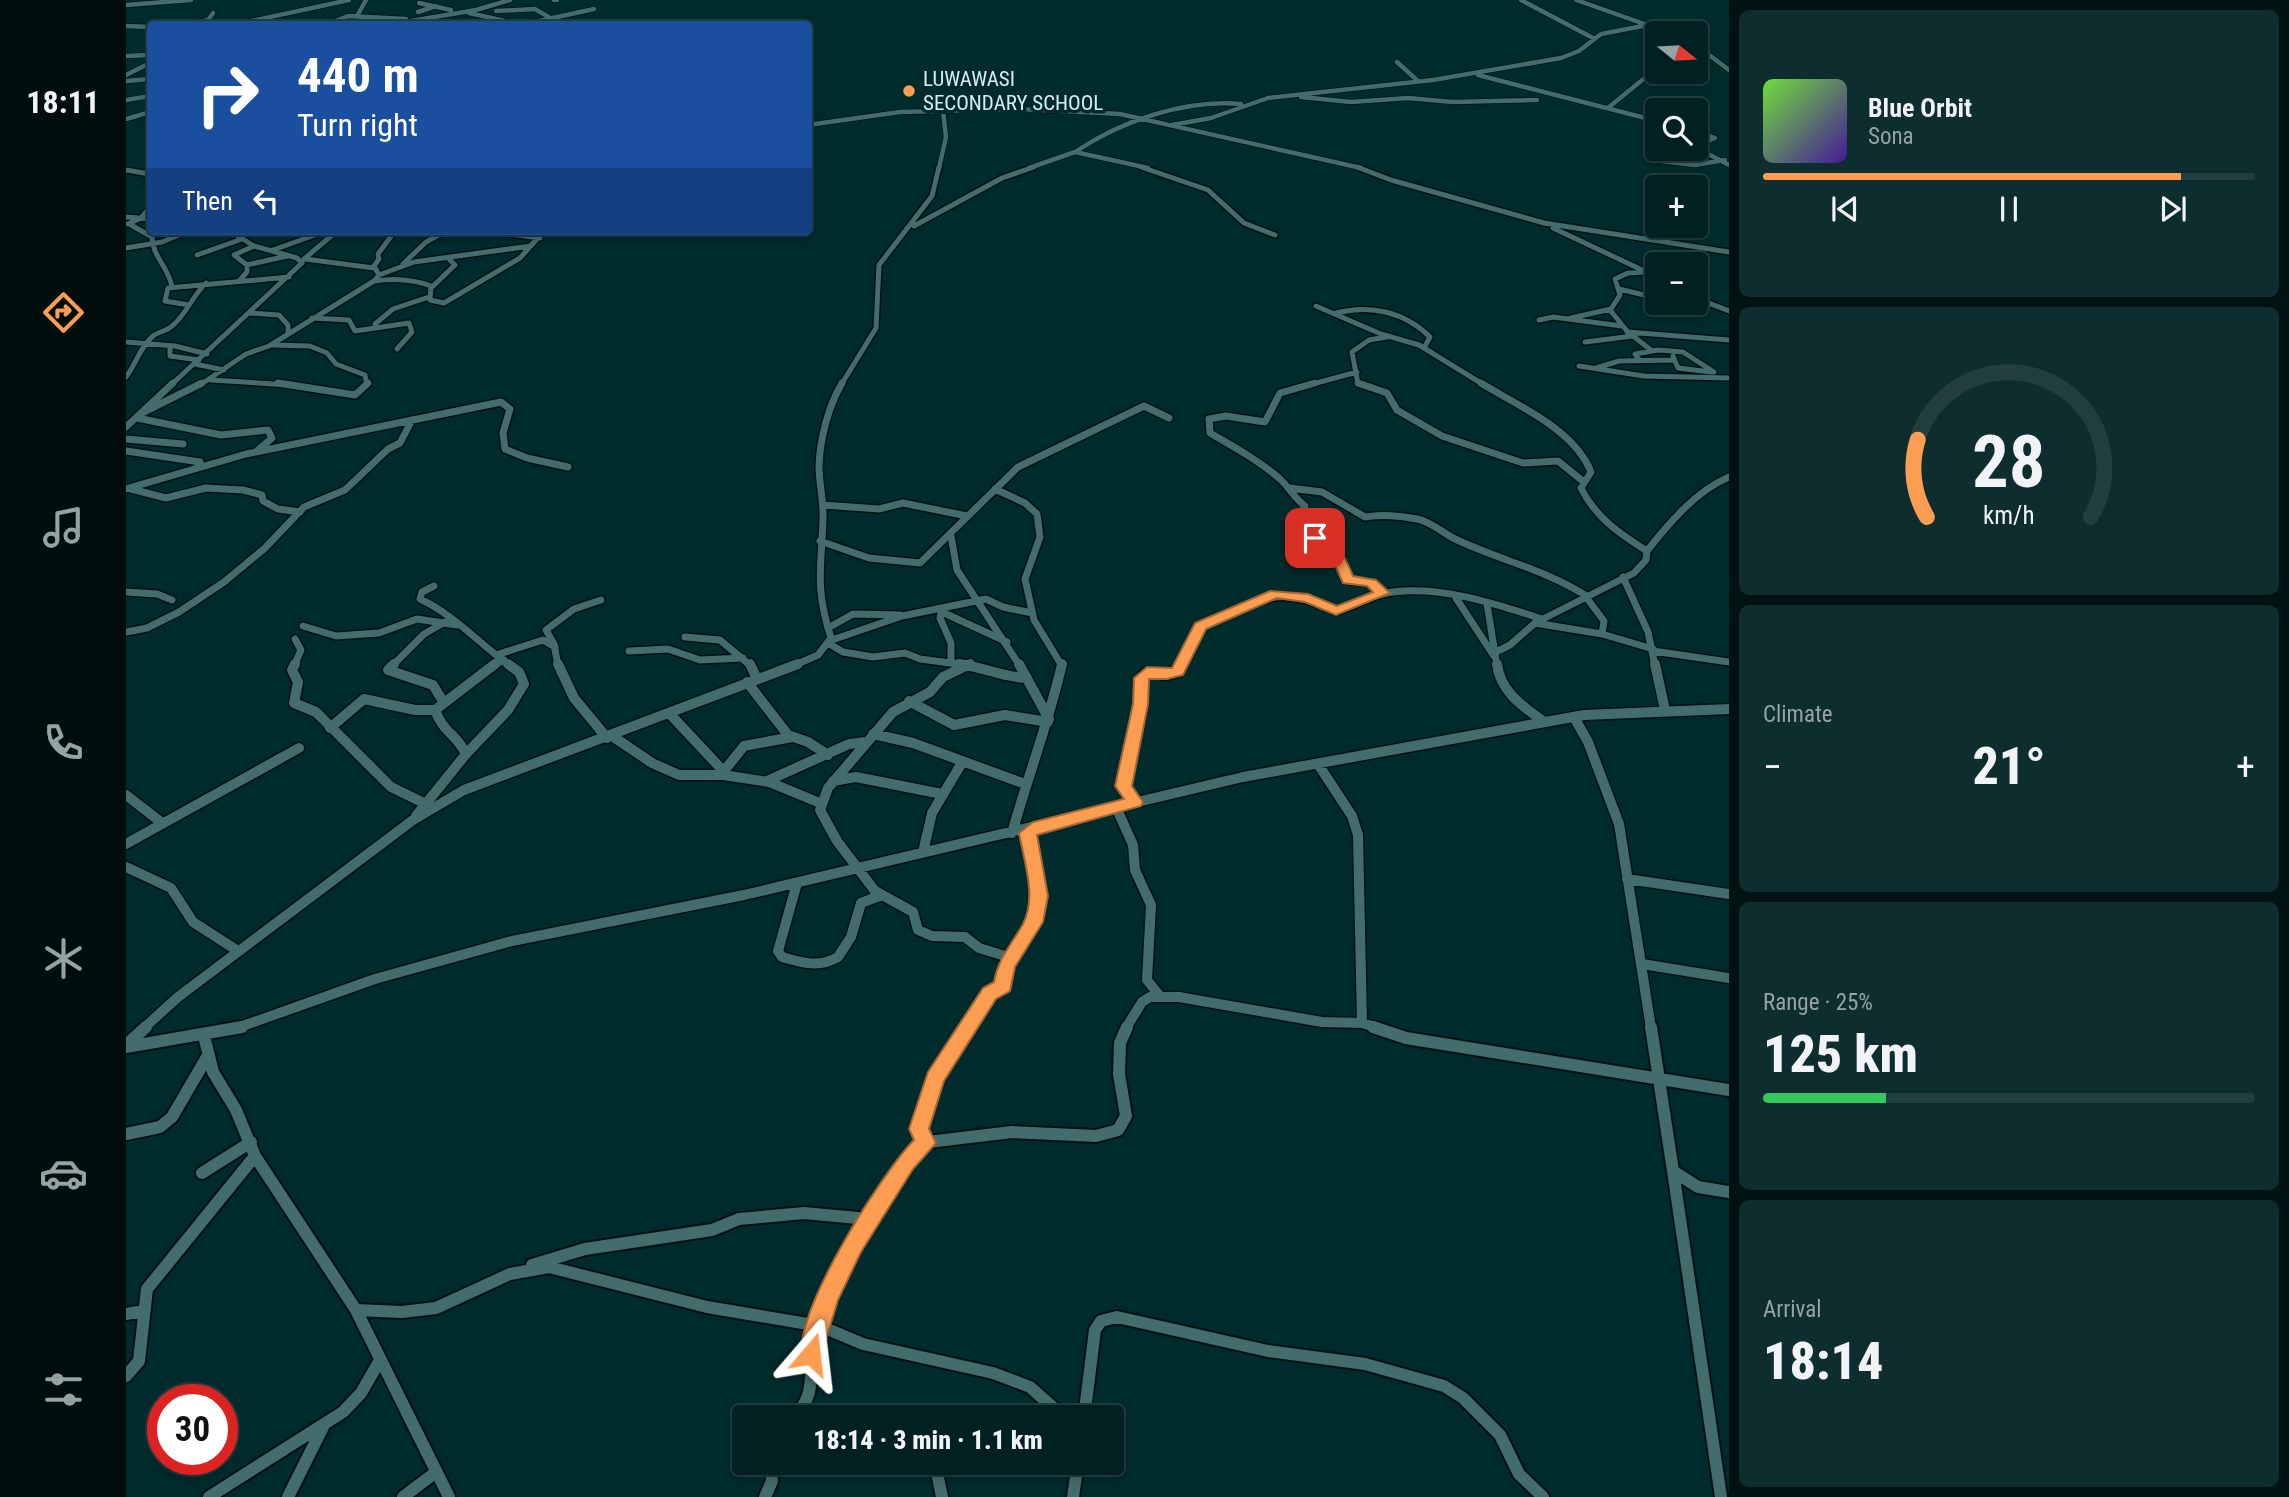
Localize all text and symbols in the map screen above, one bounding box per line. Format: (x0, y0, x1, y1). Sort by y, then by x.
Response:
north arrow (1645, 21, 1708, 84)
map controls (1645, 21, 1708, 315)
text: 440 m (297, 47, 419, 104)
icon: right (182, 49, 273, 140)
place label: LUWAWASI SECONDARY SCHOOL (923, 67, 1103, 115)
text: 18:11 (26, 83, 100, 121)
marker: LUWAWASI SECONDARY SCHOOL (901, 83, 917, 99)
text: Blue Orbit (1868, 93, 1972, 123)
button: search (1645, 98, 1708, 161)
text: Turn right (297, 106, 418, 144)
text: Sona (1868, 123, 1914, 150)
button: + (1645, 175, 1708, 238)
icon: left (247, 182, 285, 220)
text: Then (182, 186, 233, 216)
icon: previous (1826, 190, 1864, 228)
icon: pause (1990, 190, 2028, 228)
icon: next (2154, 190, 2192, 228)
button: − (1645, 252, 1708, 315)
icon: directions (39, 288, 88, 337)
text: 28 (1972, 420, 2046, 506)
text: km/h (1983, 501, 2035, 530)
icon: music (39, 503, 88, 552)
pin (1285, 508, 1345, 568)
icon: arrive (1296, 519, 1334, 557)
text: Climate (1763, 701, 1833, 728)
icon: phone (39, 718, 88, 767)
text: 21° (1972, 736, 2046, 797)
text: − (1763, 745, 1782, 789)
text: + (2236, 745, 2255, 789)
icon: climate (39, 934, 88, 983)
text: Range · 25% (1763, 989, 1873, 1016)
text: 125 km (1763, 1024, 1918, 1085)
icon: car (39, 1149, 88, 1198)
text: Arrival (1763, 1296, 1822, 1323)
position arrow (774, 1317, 848, 1391)
text: 18:14 (1763, 1331, 1883, 1392)
icon: filters (39, 1365, 88, 1414)
speed limit sign: 30 (147, 1384, 238, 1475)
text: 18:14 · 3 min · 1.1 km (813, 1425, 1043, 1455)

